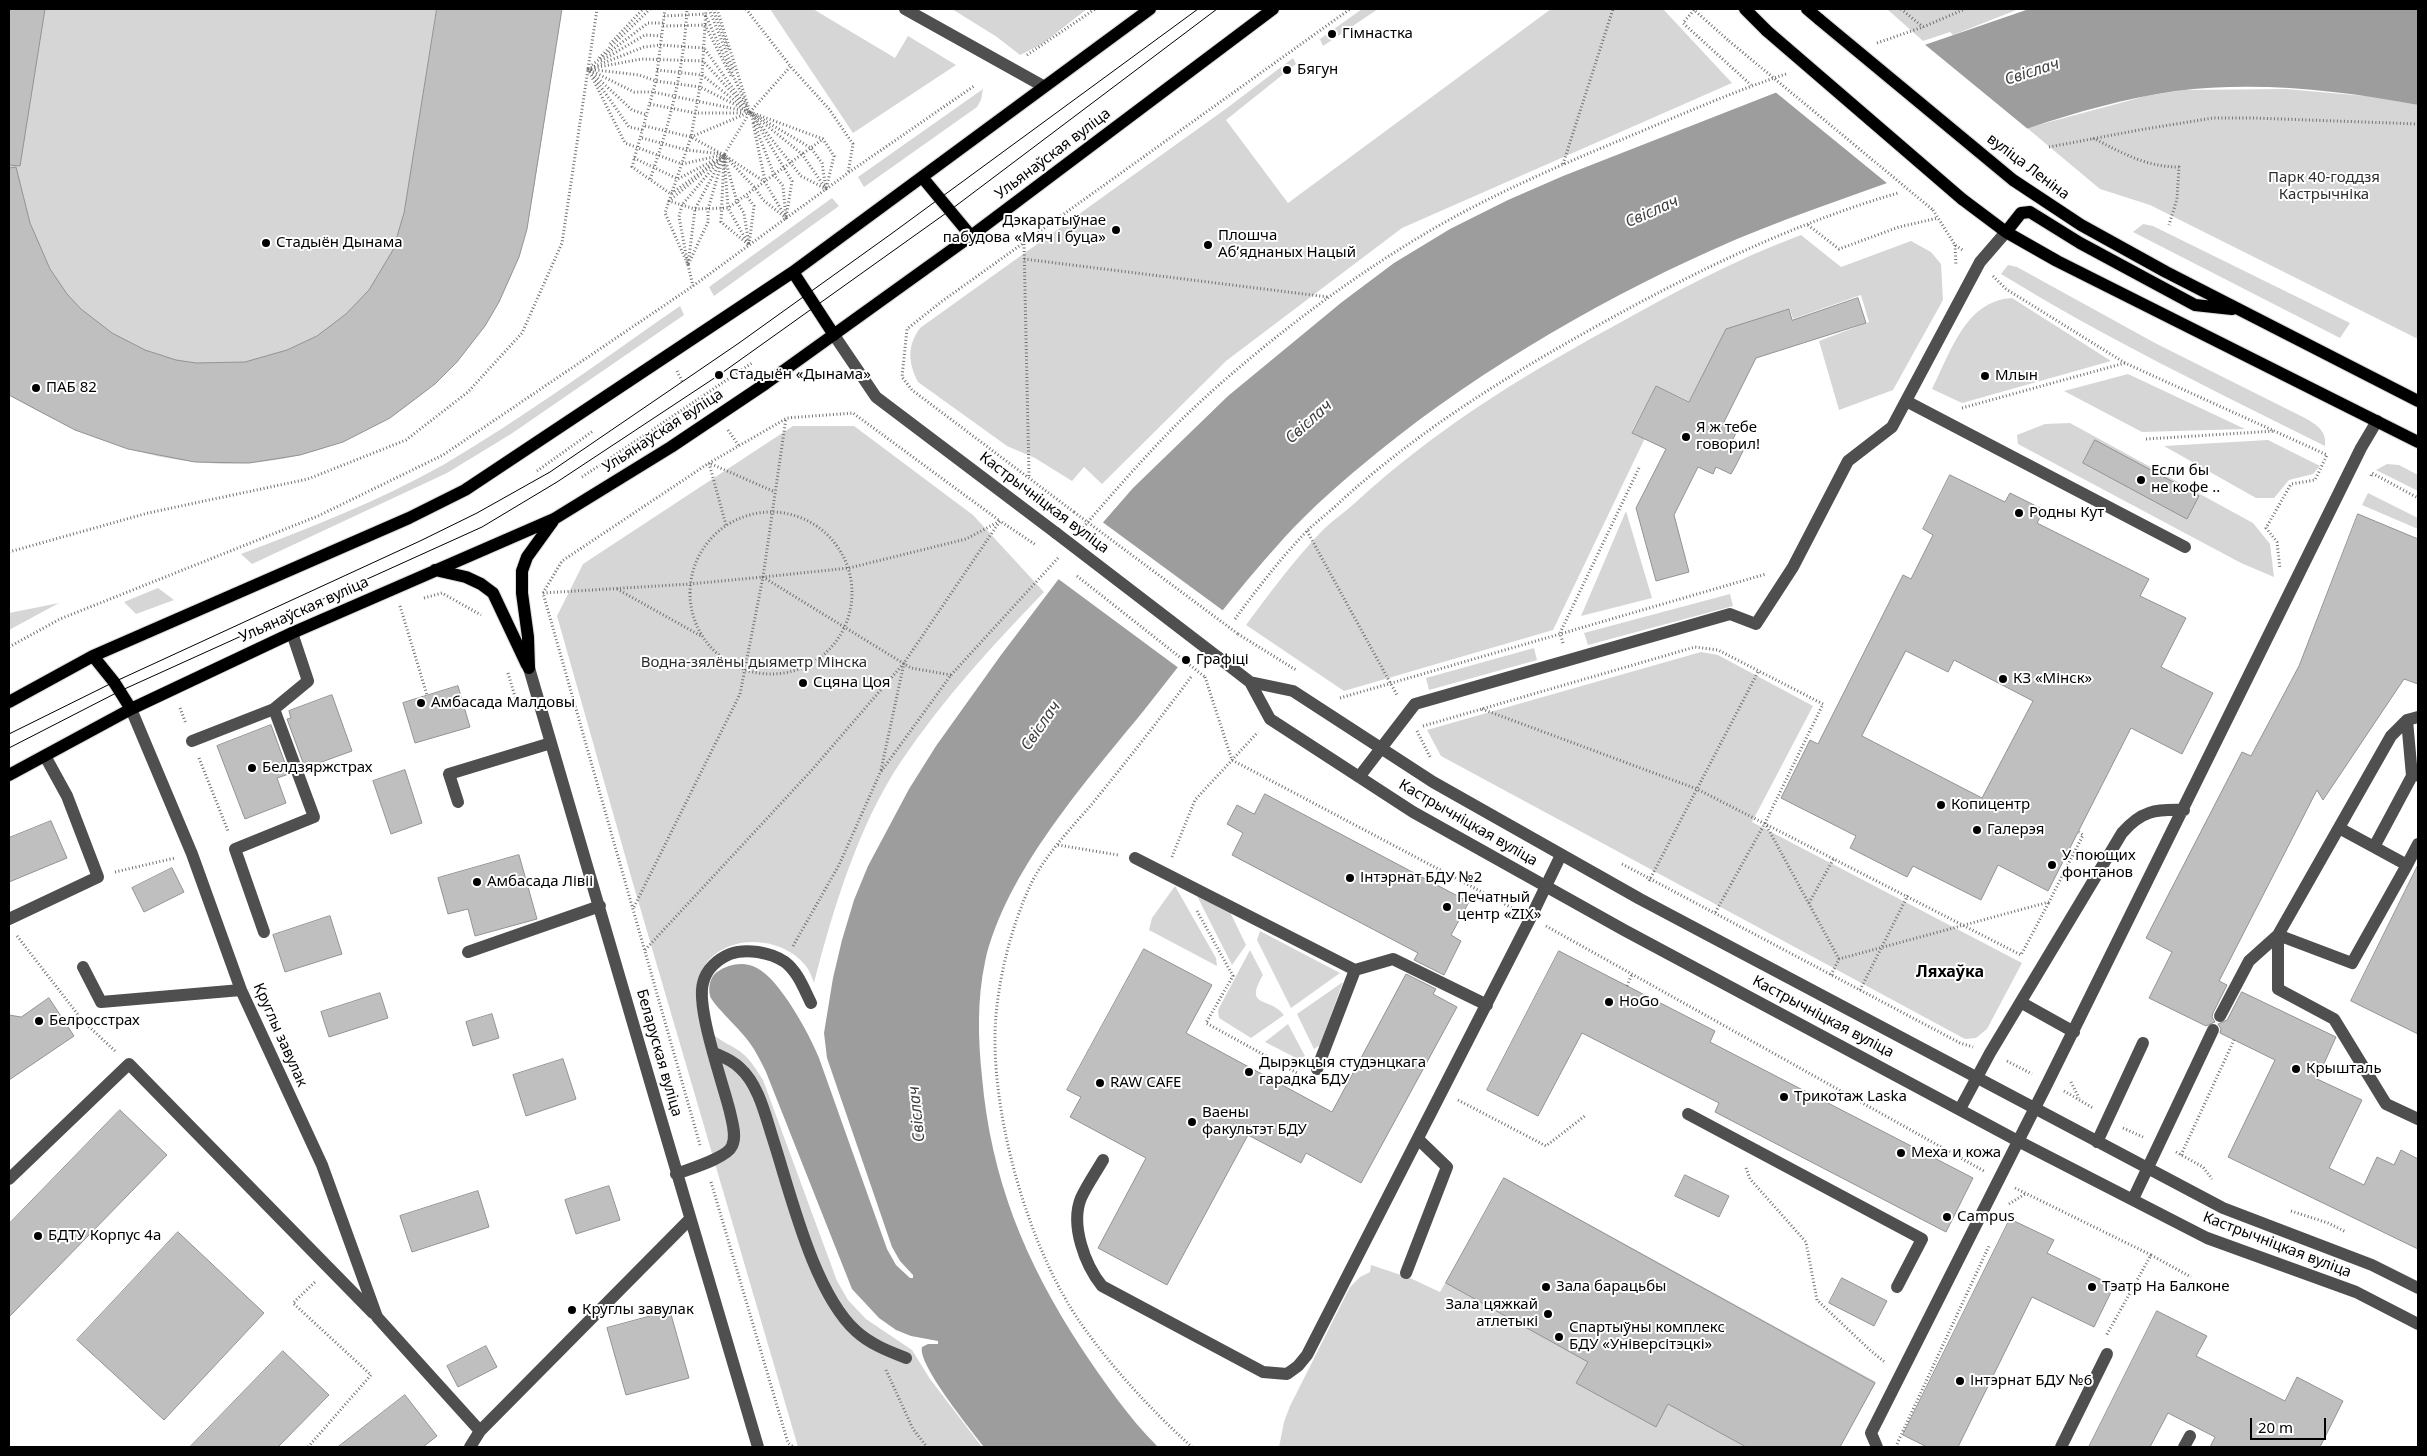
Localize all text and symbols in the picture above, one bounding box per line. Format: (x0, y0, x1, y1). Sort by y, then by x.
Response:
place label: Гімнастка (1342, 25, 1413, 43)
marker: Гімнастка (1326, 28, 1338, 40)
water label: Свіслач (2002, 54, 2062, 90)
place label: Бягун (1297, 61, 1338, 79)
marker: Бягун (1281, 64, 1293, 76)
street label: Ульянаўская вуліца (992, 105, 1114, 203)
street label: вуліца Леніна (1983, 130, 2073, 204)
park label: Парк 40-годдзя Кастрычніка (2268, 169, 2380, 204)
water label: Свіслач (1622, 192, 1682, 232)
place label: Дэкаратыўнае пабудова «Мяч і буца» (943, 212, 1106, 247)
marker: Дэкаратыўнае пабудова «Мяч і буца» (1110, 224, 1122, 236)
place label: Плошча Абʼяднаных Нацый (1218, 227, 1356, 262)
place label: Стадыён Дынама (276, 234, 403, 252)
marker: Стадыён Дынама (260, 237, 272, 249)
marker: Плошча Абʼяднаных Нацый (1202, 239, 1214, 251)
place label: Стадыён «Дынама» (729, 366, 871, 384)
place label: Млын (1995, 367, 2038, 385)
marker: Стадыён «Дынама» (713, 369, 725, 381)
marker: Млын (1979, 370, 1991, 382)
place label: ПАБ 82 (46, 379, 97, 397)
marker: ПАБ 82 (30, 382, 42, 394)
street label: Ульянаўская вуліца (599, 385, 727, 477)
water label: Свіслач (1282, 396, 1336, 448)
place label: Я ж тебе говорил! (1696, 419, 1760, 454)
marker: Я ж тебе говорил! (1680, 431, 1692, 443)
street label: Кастрычніцкая вуліца (976, 448, 1112, 558)
place label: Если бы не кофе .. (2151, 462, 2220, 497)
marker: Если бы не кофе .. (2135, 474, 2147, 486)
place label: Родны Кут (2029, 504, 2104, 522)
marker: Родны Кут (2013, 507, 2025, 519)
street label: Ульянаўская вуліца (237, 573, 371, 647)
place label: Графіці (1196, 651, 1249, 669)
park label: Водна-зялёны дыяметр Мінска (641, 654, 867, 672)
marker: Графіці (1180, 654, 1192, 666)
place label: КЗ «Мінск» (2013, 670, 2092, 688)
marker: КЗ «Мінск» (1997, 673, 2009, 685)
place label: Сцяна Цоя (813, 674, 890, 692)
marker: Сцяна Цоя (797, 677, 809, 689)
place label: Амбасада Малдовы (431, 694, 575, 712)
marker: Амбасада Малдовы (415, 697, 427, 709)
water label: Свіслач (1017, 698, 1065, 754)
place label: Белдзяржстрах (262, 759, 372, 777)
marker: Белдзяржстрах (246, 762, 258, 774)
street label: Кастрычніцкая вуліца (1395, 776, 1541, 870)
place label: Копицентр (1951, 796, 2030, 814)
marker: Копицентр (1935, 799, 1947, 811)
place label: Галерэя (1987, 821, 2044, 839)
marker: Галерэя (1971, 824, 1983, 836)
place label: У поющих фонтанов (2062, 847, 2136, 882)
marker: У поющих фонтанов (2046, 859, 2058, 871)
place label: Інтэрнат БДУ №2 (1360, 869, 1482, 887)
marker: Інтэрнат БДУ №2 (1344, 872, 1356, 884)
place label: Амбасада Лівіі (487, 873, 593, 891)
marker: Амбасада Лівіі (471, 876, 483, 888)
place label: Печатный центр «ZIX» (1457, 889, 1541, 924)
marker: Печатный центр «ZIX» (1441, 901, 1453, 913)
district label: Ляхаўка (1916, 962, 1984, 982)
street label: Кастрычніцкая вуліца (1749, 972, 1897, 1062)
street label: Круглы завулак (249, 980, 311, 1090)
street label: Беларуская вуліца (632, 987, 686, 1119)
place label: HoGo (1619, 993, 1659, 1011)
marker: HoGo (1603, 996, 1615, 1008)
place label: Белросстрах (49, 1012, 140, 1030)
marker: Белросстрах (33, 1015, 45, 1027)
place label: Дырэкцыя студэнцкага гарадка БДУ (1259, 1054, 1426, 1089)
place label: Крышталь (2306, 1060, 2382, 1078)
marker: Крышталь (2290, 1063, 2302, 1075)
marker: Дырэкцыя студэнцкага гарадка БДУ (1243, 1066, 1255, 1078)
place label: RAW CAFE (1110, 1074, 1181, 1092)
marker: RAW CAFE (1094, 1077, 1106, 1089)
water label: Свіслач (905, 1085, 929, 1143)
place label: Трикотаж Laska (1794, 1088, 1907, 1106)
marker: Трикотаж Laska (1778, 1091, 1790, 1103)
place label: Ваены факультэт БДУ (1202, 1104, 1307, 1139)
marker: Ваены факультэт БДУ (1186, 1116, 1198, 1128)
place label: Меха и кожа (1911, 1144, 2001, 1162)
marker: Меха и кожа (1895, 1147, 1907, 1159)
place label: Campus (1957, 1208, 2015, 1226)
street label: Кастрычніцкая вуліца (2200, 1208, 2354, 1282)
marker: Campus (1941, 1211, 1953, 1223)
place label: БДТУ Корпус 4а (48, 1227, 161, 1245)
marker: БДТУ Корпус 4а (32, 1230, 44, 1242)
place label: Зала барацьбы (1556, 1278, 1666, 1296)
place label: Тэатр На Балконе (2102, 1278, 2230, 1296)
marker: Зала барацьбы (1540, 1281, 1552, 1293)
marker: Тэатр На Балконе (2086, 1281, 2098, 1293)
place label: Зала цяжкай атлетыкі (1445, 1296, 1538, 1331)
place label: Круглы завулак (582, 1301, 694, 1319)
marker: Круглы завулак (566, 1304, 578, 1316)
marker: Зала цяжкай атлетыкі (1542, 1308, 1554, 1320)
place label: Спартыўны комплекс БДУ «Універсітэцкі» (1569, 1319, 1725, 1354)
marker: Спартыўны комплекс БДУ «Універсітэцкі» (1553, 1331, 1565, 1343)
place label: Інтэрнат БДУ №6 (1970, 1372, 2092, 1390)
marker: Інтэрнат БДУ №6 (1954, 1375, 1966, 1387)
scale bar (2252, 1408, 2328, 1440)
text: 20 m (2258, 1417, 2293, 1437)

